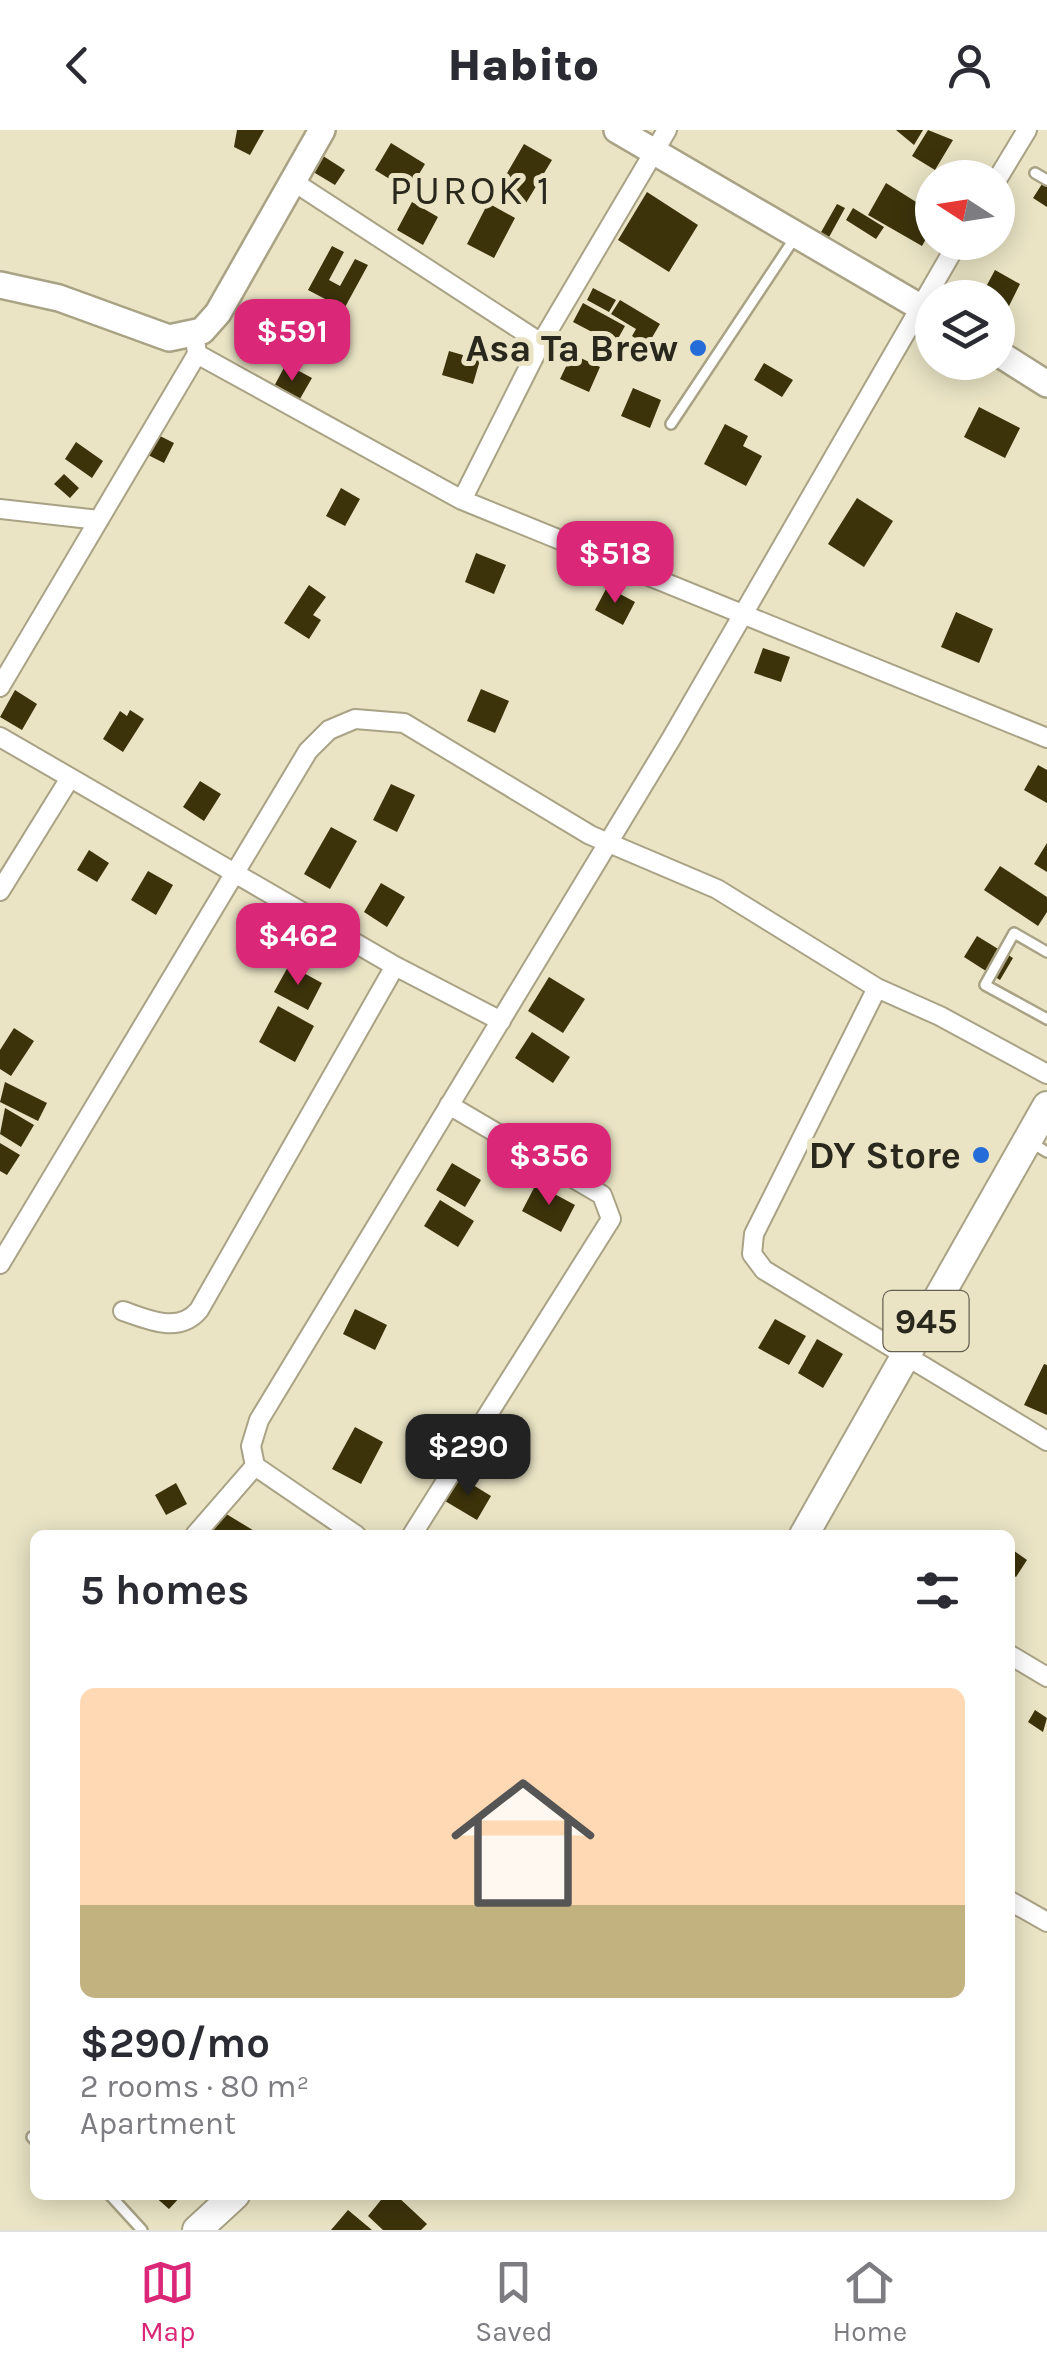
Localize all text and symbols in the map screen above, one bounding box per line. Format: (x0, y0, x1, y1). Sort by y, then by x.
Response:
icon: back (50, 38, 105, 93)
icon: person (942, 38, 997, 93)
text: Habito (448, 39, 599, 91)
north arrow (915, 160, 1015, 260)
map controls (915, 160, 1015, 380)
district label: PUROK 1 (389, 167, 553, 214)
button: layers (915, 280, 1015, 380)
pin: $591 (233, 299, 351, 384)
text: $591 (256, 313, 328, 350)
place label: Asa Ta Brew (465, 326, 678, 371)
marker: Asa Ta Brew (687, 337, 709, 359)
pin: $518 (556, 521, 674, 606)
text: $518 (579, 535, 651, 572)
pin: $462 (239, 903, 357, 988)
text: $462 (258, 917, 338, 954)
pin: $356 (490, 1123, 608, 1208)
place label: DY Store (809, 1133, 961, 1178)
text: $356 (509, 1137, 589, 1174)
marker: DY Store (970, 1144, 992, 1166)
road number: 945 (884, 1291, 968, 1351)
pin: $290 (409, 1414, 527, 1499)
text: $290 (427, 1428, 509, 1465)
icon: filters (910, 1563, 965, 1618)
text: 5 homes (80, 1565, 249, 1615)
icon: home (433, 1753, 613, 1933)
text: $290/mo (80, 2018, 270, 2068)
text: 2 rooms · 80 m² (80, 2068, 309, 2105)
text: Apartment (80, 2105, 236, 2142)
tab: Map (140, 2255, 195, 2348)
tab: Saved (475, 2255, 553, 2348)
tab: Home (832, 2255, 907, 2348)

